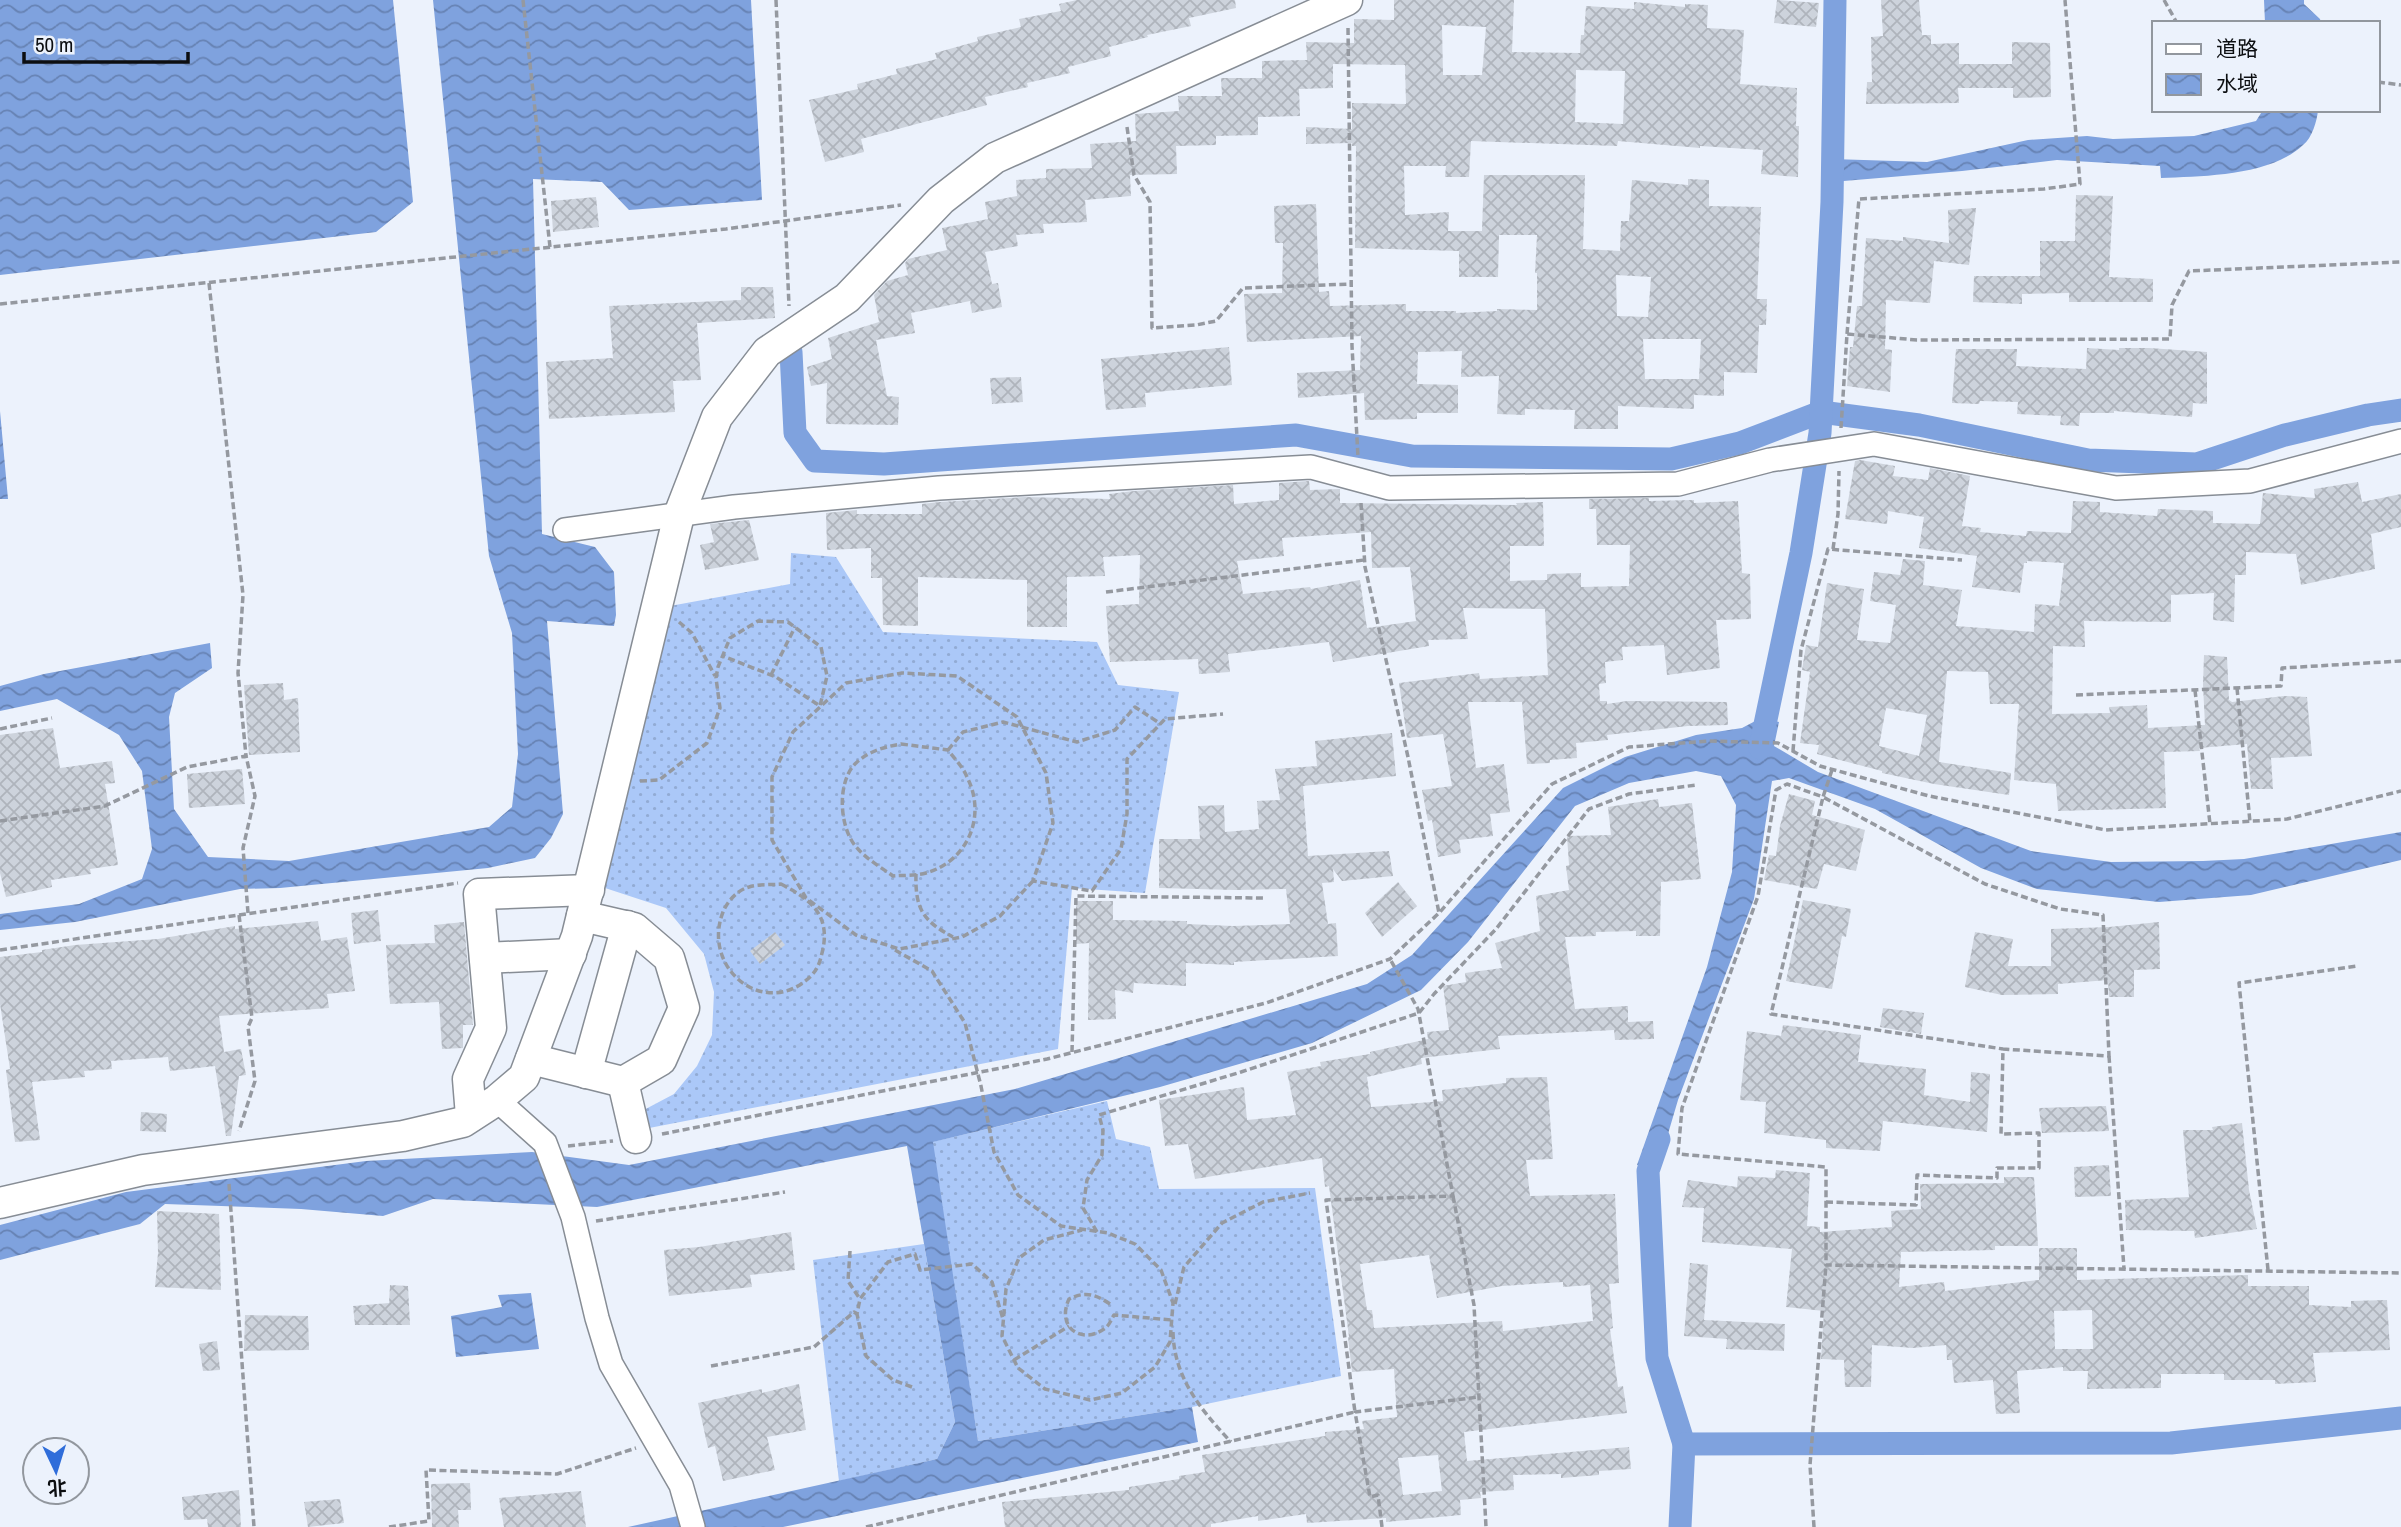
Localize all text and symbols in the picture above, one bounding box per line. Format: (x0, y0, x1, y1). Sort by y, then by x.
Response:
scale bar (24, 21, 189, 65)
legend (2152, 21, 2380, 112)
text: 50 m (35, 30, 73, 59)
text: 道路 (2216, 34, 2258, 63)
text: 水域 (2216, 69, 2258, 98)
north arrow (21, 1436, 91, 1506)
text: 北 (47, 1474, 68, 1502)

